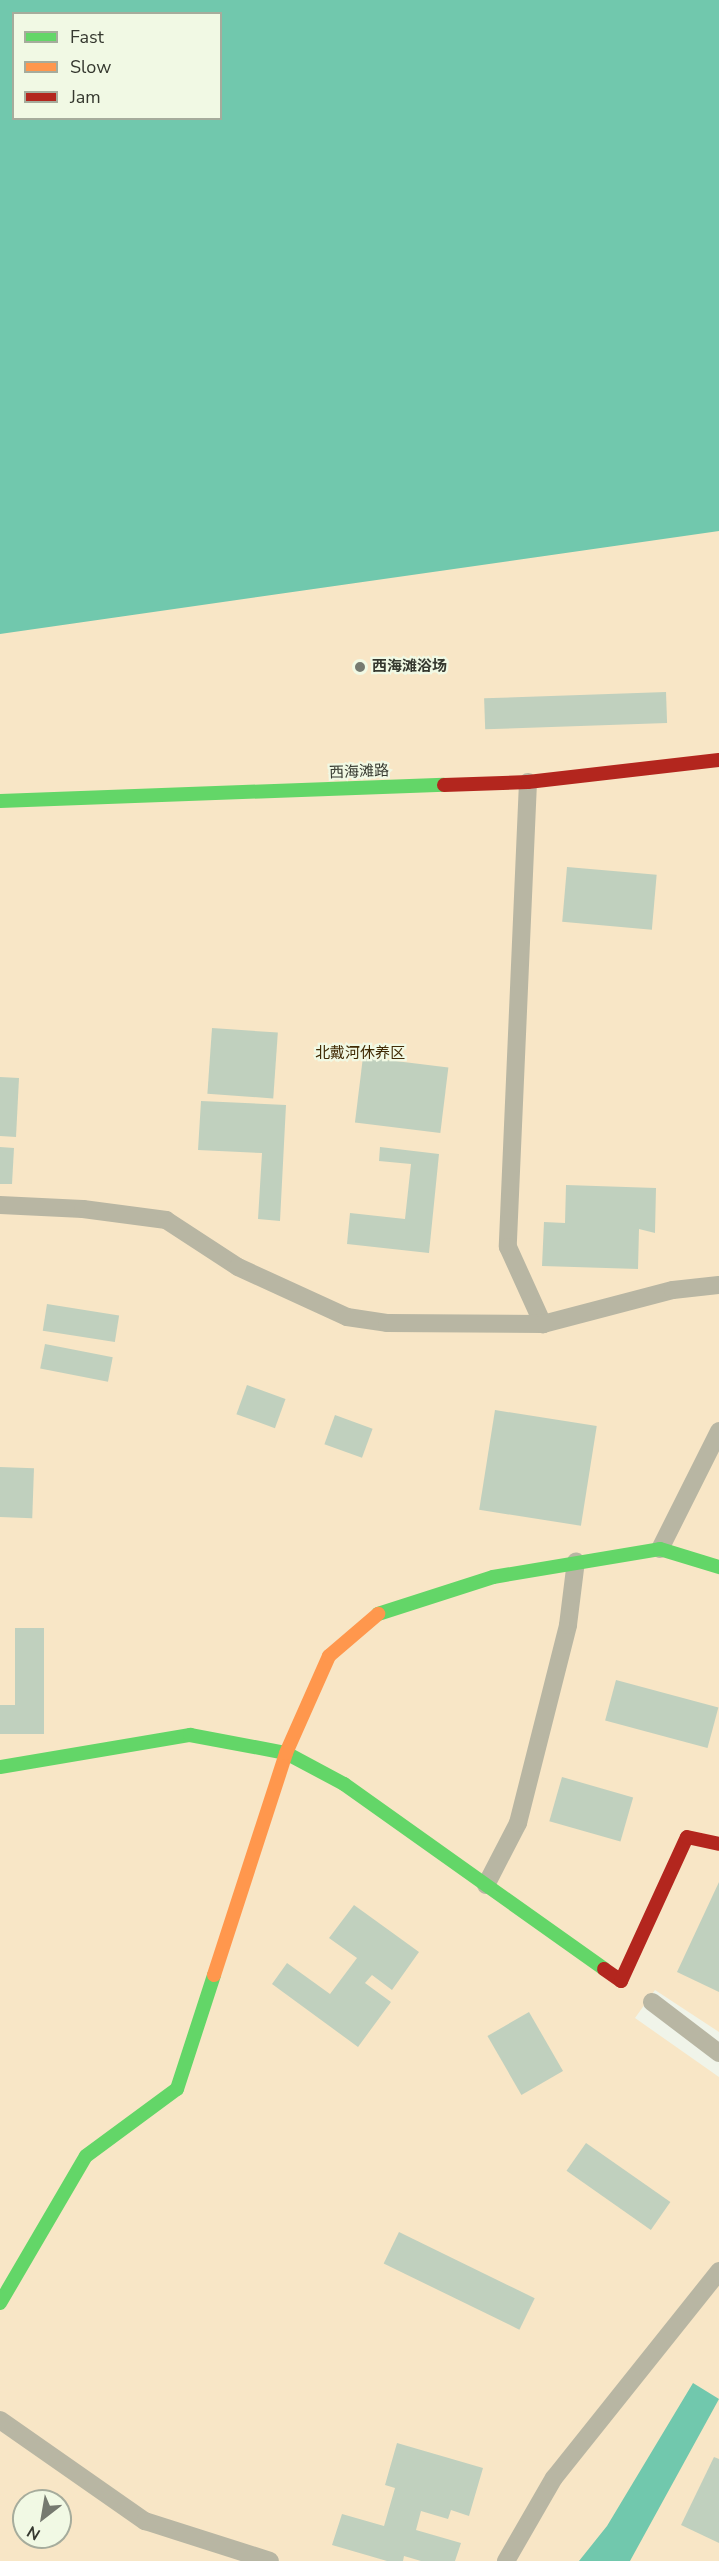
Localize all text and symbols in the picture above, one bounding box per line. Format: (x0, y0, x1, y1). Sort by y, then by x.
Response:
legend (12, 12, 222, 120)
text: Fast (70, 25, 104, 49)
text: Slow (70, 55, 111, 79)
text: Jam (70, 85, 101, 109)
place label: 西海滩浴场 (372, 658, 447, 676)
marker: 西海滩浴场 (353, 660, 367, 674)
street label: 西海滩路 (329, 762, 389, 782)
park label: 北戴河休养区 (315, 1045, 405, 1063)
north arrow (12, 2489, 72, 2549)
text: N (23, 2520, 45, 2545)

